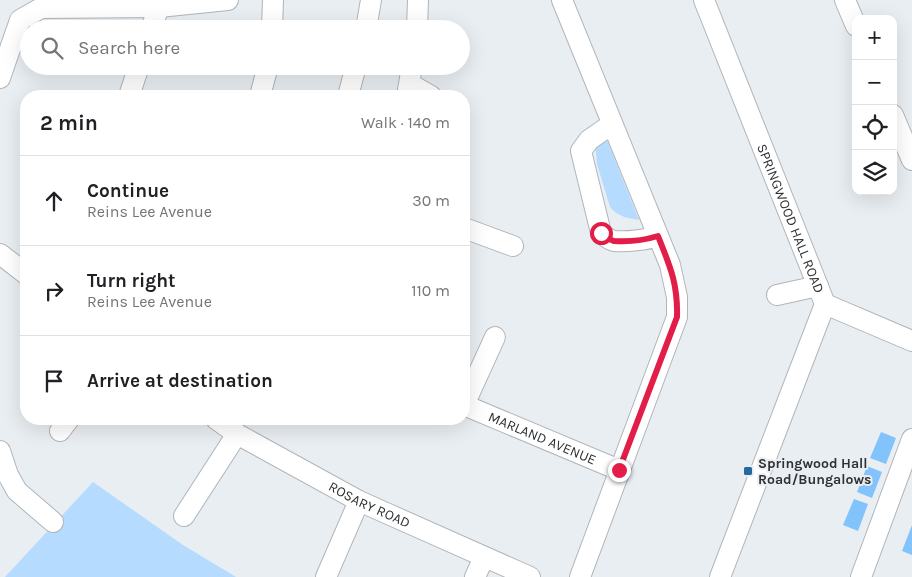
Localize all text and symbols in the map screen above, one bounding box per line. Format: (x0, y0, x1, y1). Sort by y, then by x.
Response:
map controls (852, 15, 897, 195)
button: + (852, 15, 897, 60)
search box (20, 20, 470, 75)
icon: search (38, 34, 66, 62)
text: Search here (78, 37, 180, 59)
button: − (852, 60, 897, 105)
button: locate (852, 105, 897, 150)
text: 2 min (40, 111, 98, 135)
text: Walk · 140 m (361, 113, 450, 132)
street label: SPRINGWOOD HALL ROAD (754, 141, 828, 295)
button: layers (852, 150, 897, 195)
text: Continue (87, 180, 169, 202)
icon: ahead (40, 187, 68, 215)
text: 30 m (412, 191, 450, 210)
text: Reins Lee Avenue (87, 202, 212, 221)
route start (590, 222, 613, 245)
text: Turn right (87, 270, 176, 292)
icon: right (40, 277, 68, 305)
text: 110 m (411, 281, 450, 300)
text: Reins Lee Avenue (87, 292, 212, 311)
icon: arrive (40, 367, 68, 395)
text: Arrive at destination (87, 370, 273, 392)
street label: MARLAND AVENUE (486, 408, 599, 468)
place label: Springwood Hall Road/Bungalows (758, 455, 871, 488)
route end (608, 459, 631, 482)
marker: Springwood Hall Road/Bungalows (742, 465, 754, 477)
street label: ROSARY ROAD (326, 478, 413, 531)

